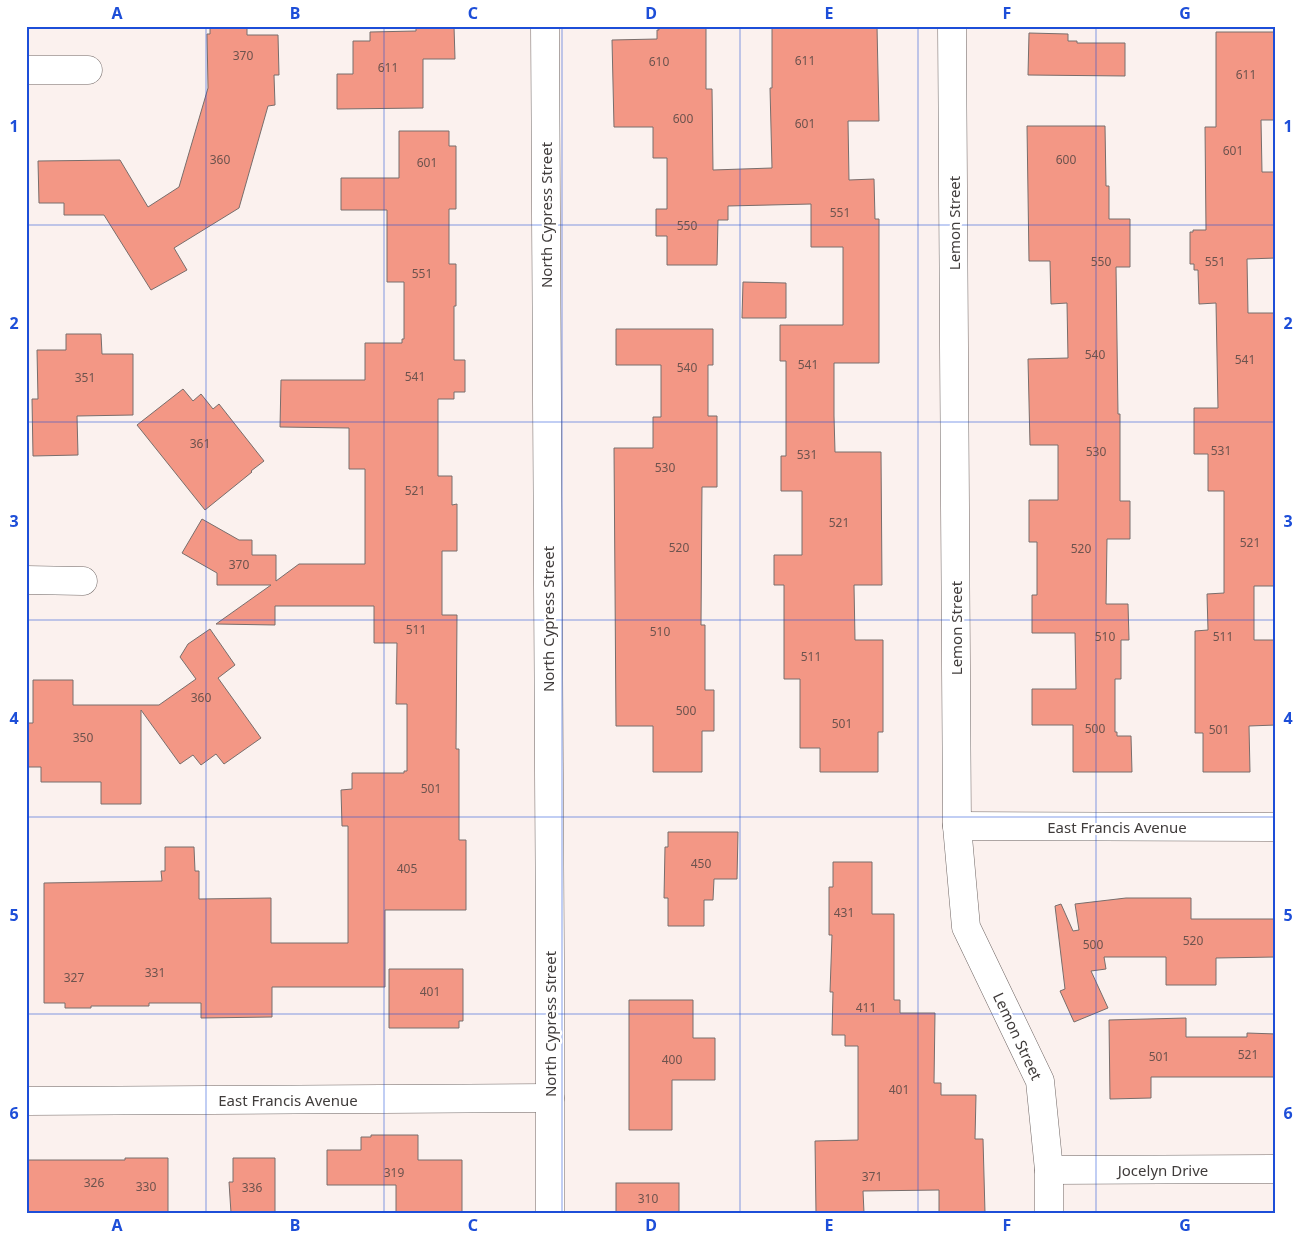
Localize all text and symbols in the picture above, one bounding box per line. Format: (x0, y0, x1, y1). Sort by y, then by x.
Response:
text: A (111, 2, 123, 24)
text: B (290, 2, 300, 24)
text: C (468, 2, 478, 24)
text: D (645, 2, 657, 24)
text: E (825, 2, 834, 24)
text: F (1003, 2, 1011, 24)
text: G (1179, 2, 1191, 24)
house number: 370 (233, 47, 253, 64)
house number: 611 (795, 52, 815, 69)
house number: 610 (649, 53, 669, 70)
house number: 611 (378, 59, 398, 76)
house number: 611 (1236, 66, 1256, 83)
house number: 600 (673, 110, 693, 127)
text: 1 (9, 115, 19, 137)
house number: 601 (795, 115, 815, 132)
text: 1 (1283, 115, 1293, 137)
street label: North Cypress Street (536, 141, 556, 288)
house number: 601 (1223, 142, 1243, 159)
house number: 360 (210, 151, 230, 168)
house number: 600 (1056, 151, 1076, 168)
house number: 601 (417, 154, 437, 171)
street label: Lemon Street (944, 175, 964, 270)
house number: 551 (830, 204, 850, 221)
house number: 550 (677, 217, 697, 234)
house number: 550 (1091, 253, 1111, 270)
house number: 551 (1205, 253, 1225, 270)
house number: 551 (412, 265, 432, 282)
text: 2 (9, 312, 19, 334)
text: 2 (1283, 312, 1293, 334)
house number: 540 (1085, 346, 1105, 363)
house number: 541 (1235, 351, 1255, 368)
house number: 541 (798, 356, 818, 373)
house number: 540 (677, 359, 697, 376)
house number: 541 (405, 368, 425, 385)
house number: 351 (75, 369, 95, 386)
house number: 361 (190, 435, 210, 452)
house number: 531 (1211, 442, 1231, 459)
house number: 530 (1086, 443, 1106, 460)
house number: 531 (797, 446, 817, 463)
house number: 530 (655, 459, 675, 476)
house number: 521 (405, 482, 425, 499)
text: 3 (9, 510, 19, 532)
text: 3 (1283, 510, 1293, 532)
house number: 521 (829, 514, 849, 531)
house number: 521 (1240, 534, 1260, 551)
house number: 520 (669, 539, 689, 556)
house number: 520 (1071, 540, 1091, 557)
street label: North Cypress Street (538, 545, 558, 692)
house number: 370 (229, 556, 249, 573)
street label: Lemon Street (946, 580, 966, 675)
house number: 511 (406, 621, 426, 638)
house number: 510 (650, 623, 670, 640)
house number: 510 (1095, 628, 1115, 645)
house number: 511 (1213, 628, 1233, 645)
house number: 511 (801, 648, 821, 665)
house number: 360 (191, 689, 211, 706)
house number: 500 (676, 702, 696, 719)
text: 4 (9, 707, 19, 729)
text: 4 (1283, 707, 1293, 729)
house number: 501 (832, 715, 852, 732)
house number: 500 (1085, 720, 1105, 737)
house number: 501 (1209, 721, 1229, 738)
house number: 350 (73, 729, 93, 746)
house number: 501 (421, 780, 441, 797)
street label: East Francis Avenue (1047, 817, 1187, 837)
house number: 450 (691, 855, 711, 872)
house number: 405 (397, 860, 417, 877)
text: 5 (9, 904, 19, 926)
house number: 431 (834, 904, 854, 921)
text: 5 (1283, 904, 1293, 926)
house number: 520 (1183, 932, 1203, 949)
house number: 500 (1083, 936, 1103, 953)
street label: North Cypress Street (540, 950, 560, 1097)
house number: 331 (145, 964, 165, 981)
house number: 327 (64, 969, 84, 986)
house number: 401 (420, 983, 440, 1000)
street label: Lemon Street (989, 989, 1047, 1084)
house number: 411 (856, 999, 876, 1016)
house number: 521 (1238, 1046, 1258, 1063)
house number: 501 (1149, 1048, 1169, 1065)
house number: 400 (662, 1051, 682, 1068)
house number: 401 (889, 1081, 909, 1098)
street label: East Francis Avenue (218, 1090, 358, 1110)
text: 6 (9, 1102, 19, 1124)
text: 6 (1283, 1102, 1293, 1124)
street label: Jocelyn Drive (1116, 1160, 1208, 1180)
house number: 319 (384, 1164, 404, 1181)
house number: 371 (862, 1168, 882, 1185)
house number: 326 (84, 1174, 104, 1191)
house number: 330 (136, 1178, 156, 1195)
house number: 336 (242, 1179, 262, 1196)
house number: 310 (638, 1190, 658, 1207)
text: A (111, 1214, 123, 1236)
text: B (290, 1214, 300, 1236)
text: C (468, 1214, 478, 1236)
text: D (645, 1214, 657, 1236)
text: E (825, 1214, 834, 1236)
text: F (1003, 1214, 1011, 1236)
text: G (1179, 1214, 1191, 1236)

